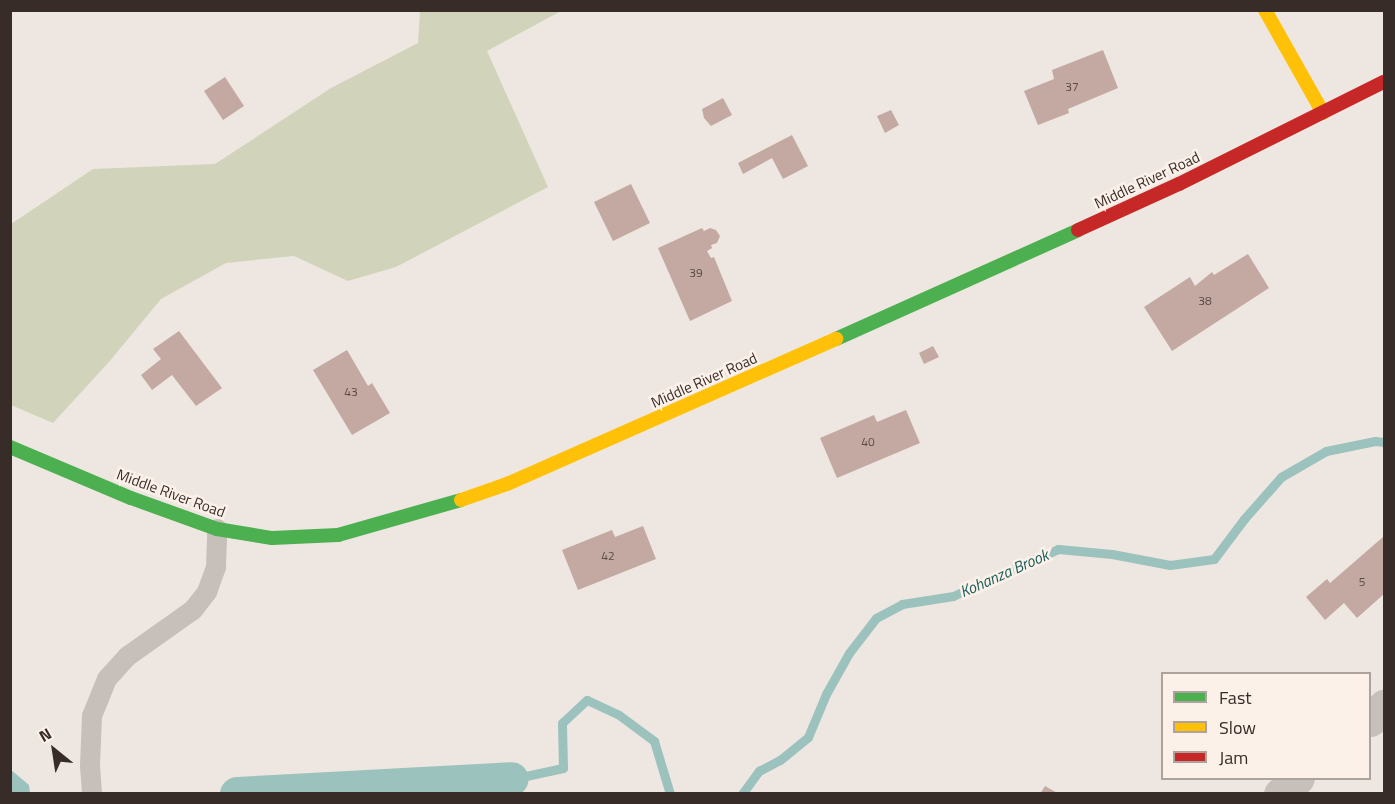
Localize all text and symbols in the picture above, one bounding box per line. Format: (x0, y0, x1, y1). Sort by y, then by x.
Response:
house number: 37 (1065, 80, 1079, 94)
street label: Middle River Road (1091, 148, 1203, 212)
house number: 39 (689, 266, 703, 280)
house number: 38 (1198, 294, 1212, 308)
street label: Middle River Road (648, 349, 760, 411)
house number: 43 (344, 385, 358, 399)
house number: 40 (861, 435, 875, 449)
street label: Middle River Road (114, 465, 228, 521)
water label: Kohanza Brook (957, 545, 1051, 601)
house number: 42 (601, 549, 615, 563)
house number: 5 (1359, 575, 1365, 589)
legend (1161, 672, 1371, 780)
text: Fast (1219, 684, 1252, 711)
text: Slow (1219, 714, 1256, 741)
north arrow (24, 720, 84, 780)
text: N (34, 721, 56, 748)
text: Jam (1219, 744, 1248, 771)

